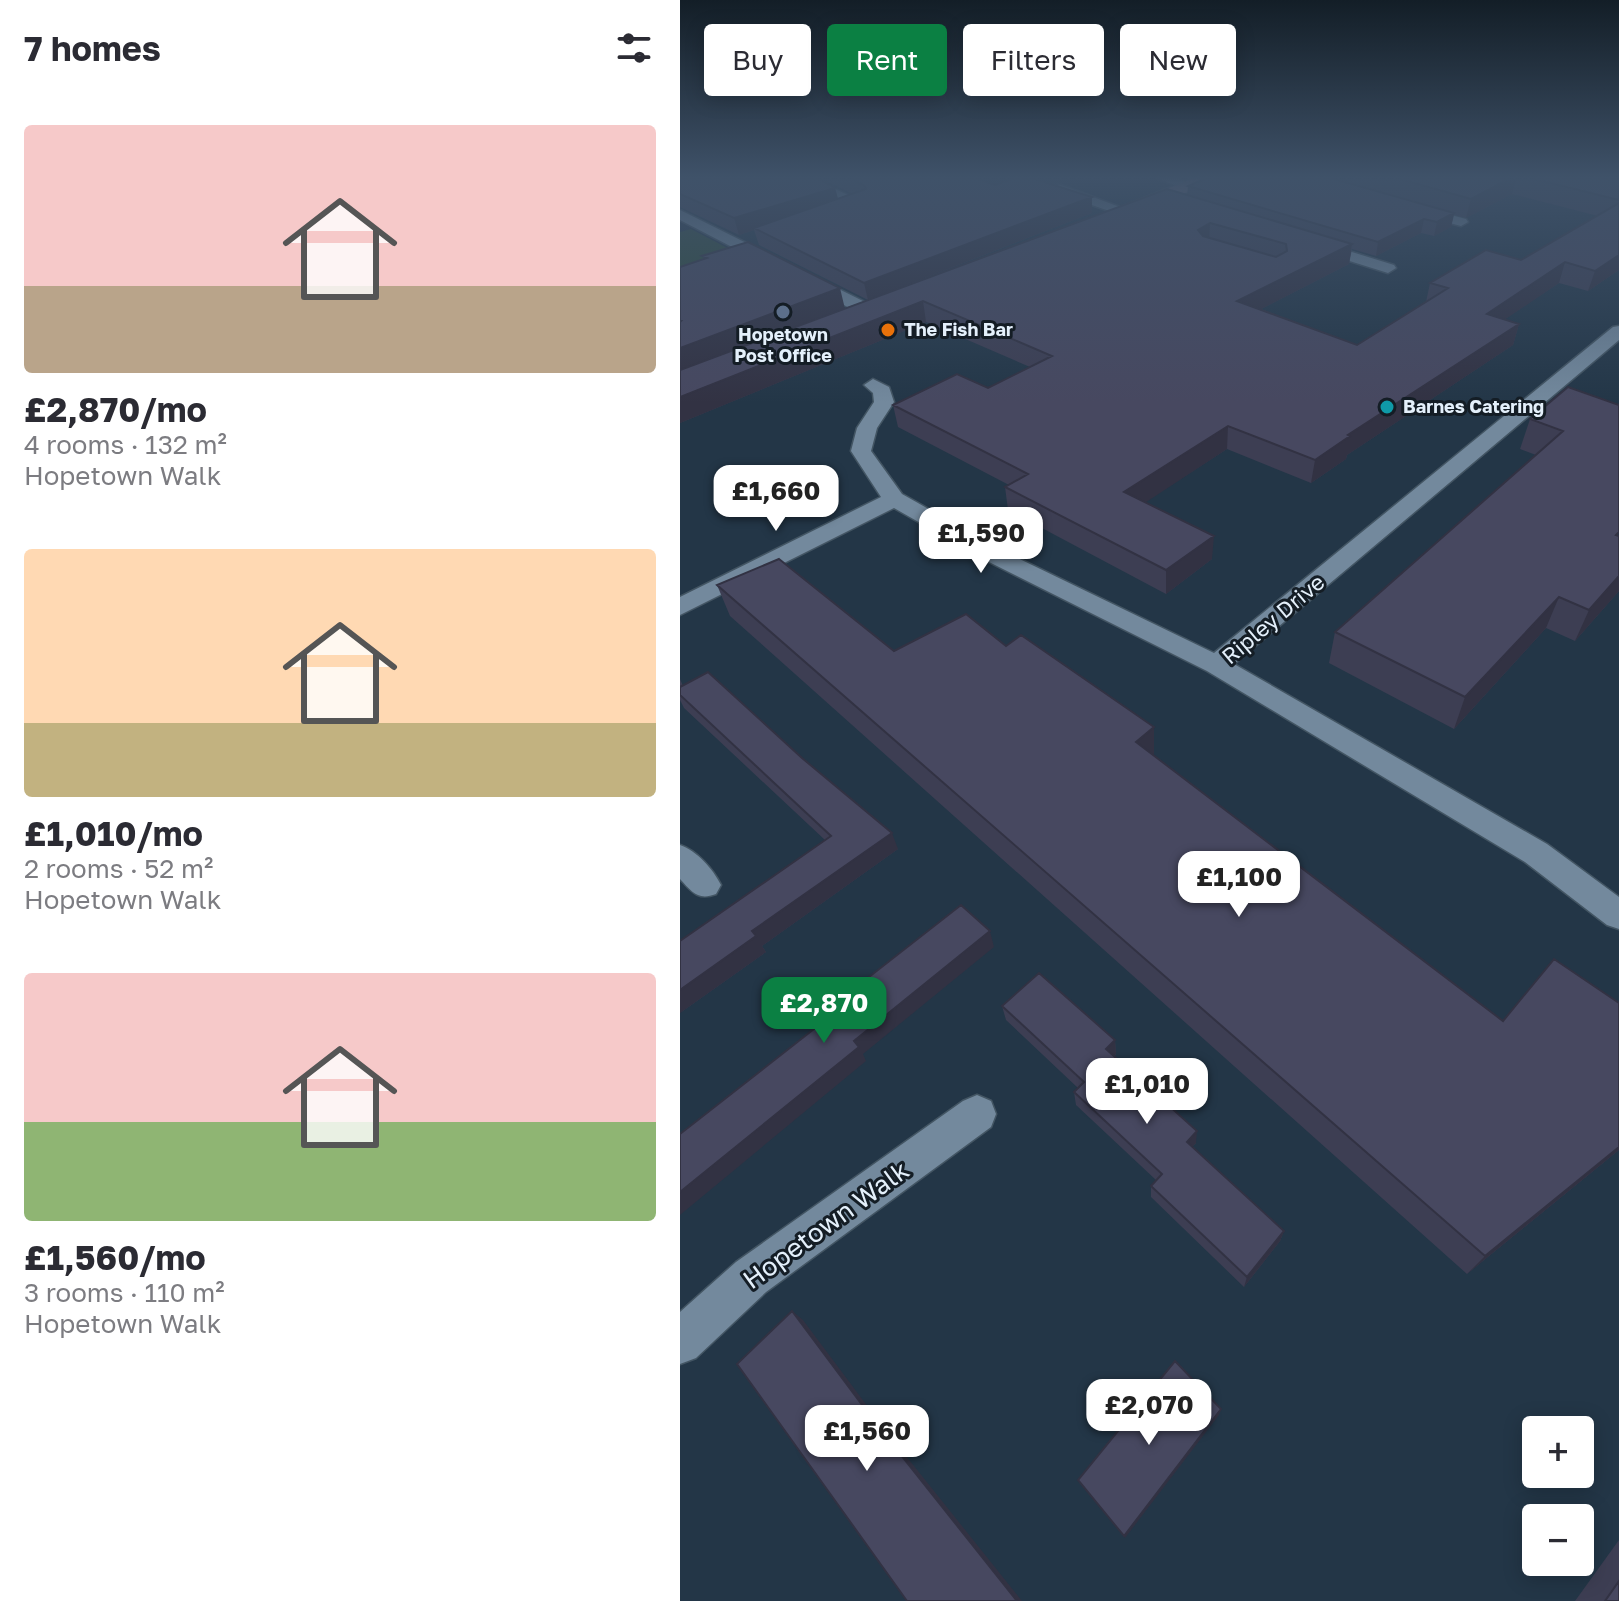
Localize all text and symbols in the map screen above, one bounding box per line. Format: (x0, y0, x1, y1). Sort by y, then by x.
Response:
chip: Buy (704, 24, 811, 96)
chip: Rent (827, 24, 947, 96)
chip: Filters (963, 24, 1104, 96)
chip: New (1120, 24, 1236, 96)
icon: filters (612, 26, 656, 70)
text: 7 homes (24, 28, 161, 68)
icon: home (268, 177, 412, 321)
marker: Hopetown Post Office (774, 303, 792, 321)
place label: The Fish Bar (904, 318, 1013, 340)
marker: The Fish Bar (879, 321, 897, 339)
place label: Hopetown Post Office (734, 323, 832, 366)
text: £2,870/mo (24, 389, 207, 429)
place label: Barnes Catering (1403, 395, 1544, 417)
marker: Barnes Catering (1378, 398, 1396, 416)
text: 4 rooms · 132 m² (24, 429, 227, 460)
text: Hopetown Walk (24, 460, 221, 491)
pin: £1,660 (711, 465, 841, 533)
text: £1,660 (732, 475, 820, 506)
pin: £1,590 (916, 507, 1046, 575)
text: £1,590 (937, 517, 1025, 548)
street label: Ripley Drive (1216, 568, 1330, 669)
icon: home (268, 601, 412, 745)
text: £1,010/mo (24, 813, 203, 853)
pin: £1,100 (1174, 851, 1304, 919)
text: 2 rooms · 52 m² (24, 853, 213, 884)
text: £1,100 (1196, 861, 1282, 892)
text: Hopetown Walk (24, 884, 221, 915)
pin: £2,870 (759, 977, 889, 1045)
text: £2,870 (779, 987, 869, 1018)
icon: home (268, 1025, 412, 1169)
pin: £1,010 (1082, 1058, 1212, 1126)
text: £1,010 (1104, 1068, 1190, 1099)
street label: Hopetown Walk (737, 1154, 915, 1295)
text: £1,560/mo (24, 1237, 206, 1277)
text: 3 rooms · 110 m² (24, 1277, 225, 1308)
text: Hopetown Walk (24, 1308, 221, 1339)
pin: £2,070 (1084, 1379, 1214, 1447)
text: £2,070 (1104, 1389, 1194, 1420)
pin: £1,560 (802, 1405, 932, 1473)
text: £1,560 (823, 1415, 911, 1446)
map controls (1522, 1416, 1594, 1576)
button: + (1522, 1416, 1594, 1488)
button: − (1522, 1504, 1594, 1576)

